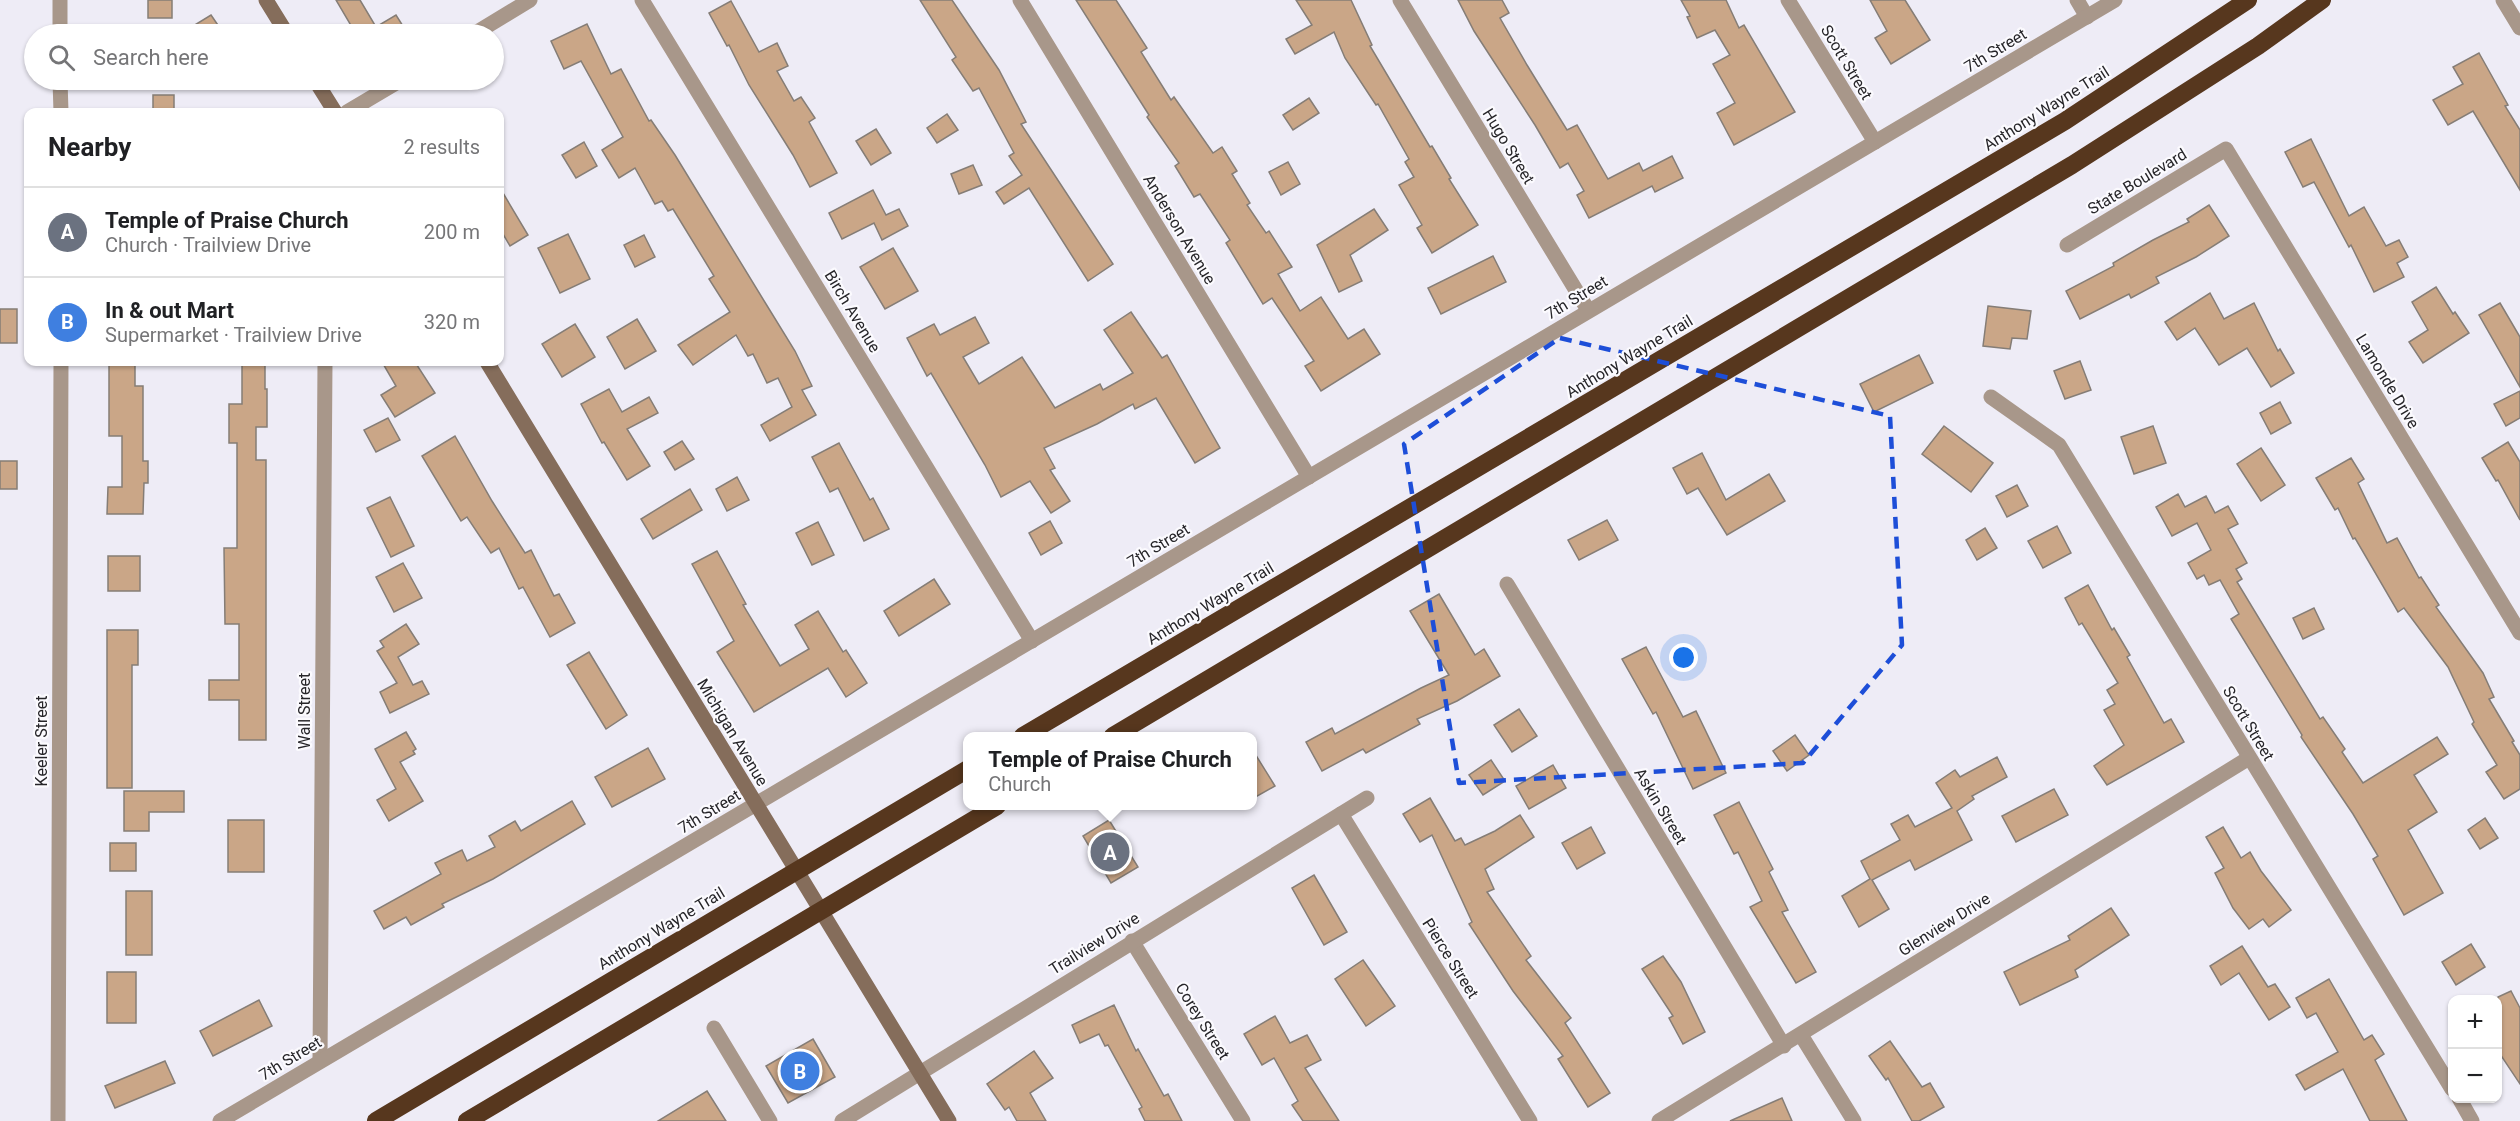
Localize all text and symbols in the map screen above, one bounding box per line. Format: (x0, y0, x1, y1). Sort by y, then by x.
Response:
street label: Scott Street (1817, 22, 1876, 103)
search box (24, 24, 504, 90)
street label: 7th Street (1961, 24, 2030, 76)
icon: search (45, 41, 78, 74)
text: Search here (93, 45, 209, 70)
street label: Anthony Wayne Trail (1980, 62, 2113, 155)
street label: Hugo Street (1479, 105, 1538, 187)
text: Nearby (48, 132, 131, 162)
text: 2 results (404, 135, 480, 159)
street label: State Boulevard (2084, 144, 2190, 218)
street label: Anderson Avenue (1139, 171, 1220, 288)
text: Temple of Praise Church (105, 208, 349, 233)
text: A (61, 220, 74, 244)
text: 200 m (424, 220, 480, 244)
text: Church · Trailview Drive (105, 233, 311, 257)
street label: Birch Avenue (821, 267, 885, 356)
street label: 7th Street (1542, 271, 1611, 323)
text: In & out Mart (105, 298, 234, 323)
text: B (61, 310, 74, 334)
text: 320 m (424, 310, 480, 334)
street label: Anthony Wayne Trail (1562, 311, 1696, 402)
text: Supermarket · Trailview Drive (105, 323, 362, 347)
street label: Lamonde Drive (2352, 331, 2423, 432)
street label: 7th Street (1124, 519, 1193, 571)
street label: Anthony Wayne Trail (1143, 558, 1277, 649)
your location (1669, 643, 1698, 672)
street label: Wall Street (295, 673, 314, 749)
street label: Michigan Avenue (693, 675, 772, 789)
street label: Scott Street (2219, 683, 2278, 764)
street label: Keeler Street (32, 696, 51, 786)
popup (963, 732, 1257, 810)
text: Temple of Praise Church (988, 747, 1232, 772)
street label: Askin Street (1630, 765, 1691, 848)
text: Church (988, 772, 1051, 796)
street label: 7th Street (675, 785, 744, 837)
pin: A (1090, 830, 1130, 874)
street label: Anthony Wayne Trail (594, 883, 728, 974)
street label: Glenview Drive (1895, 889, 1993, 960)
street label: Trailview Drive (1046, 908, 1143, 979)
street label: Pierce Street (1418, 915, 1483, 1002)
street label: Corey Street (1171, 979, 1234, 1063)
map controls (2448, 995, 2502, 1103)
button: + (2448, 995, 2502, 1049)
street label: 7th Street (256, 1032, 325, 1084)
pin: B (780, 1048, 820, 1094)
button: − (2448, 1049, 2502, 1103)

